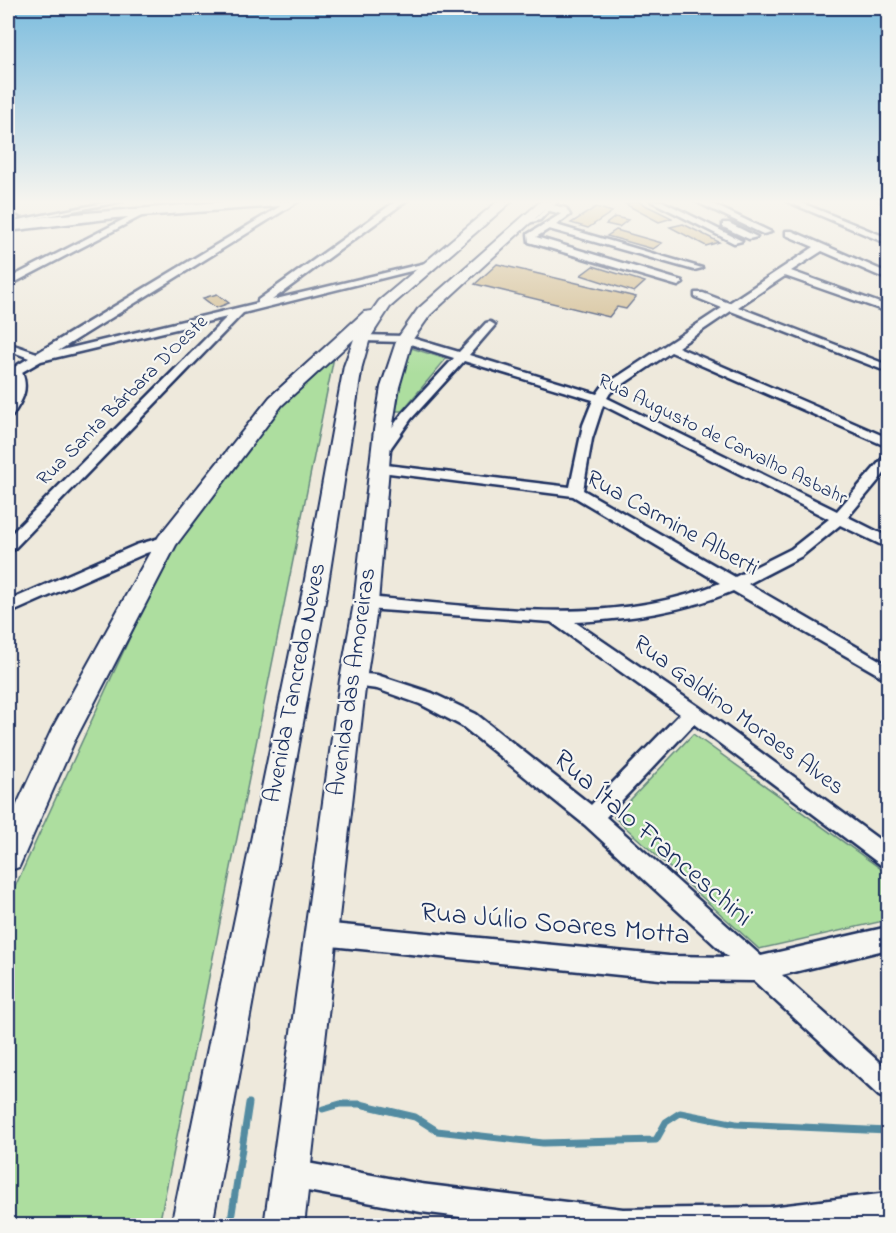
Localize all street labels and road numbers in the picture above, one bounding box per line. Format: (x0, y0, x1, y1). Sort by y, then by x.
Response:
street label: Rua Santa Bárbara D'Oeste (31, 309, 215, 493)
street label: Rua Augusto de Carvalho Asbahr (592, 367, 852, 514)
street label: Rua Carmine Alberti (579, 462, 765, 586)
street label: Avenida Tancredo Neves (256, 560, 336, 806)
street label: Avenida das Amoreiras (320, 566, 386, 798)
street label: Rua Galdino Moraes Alves (625, 627, 851, 805)
street label: Rua Ítalo Franceschini (543, 740, 761, 938)
street label: Rua Júlio Soares Motta (419, 893, 691, 957)

